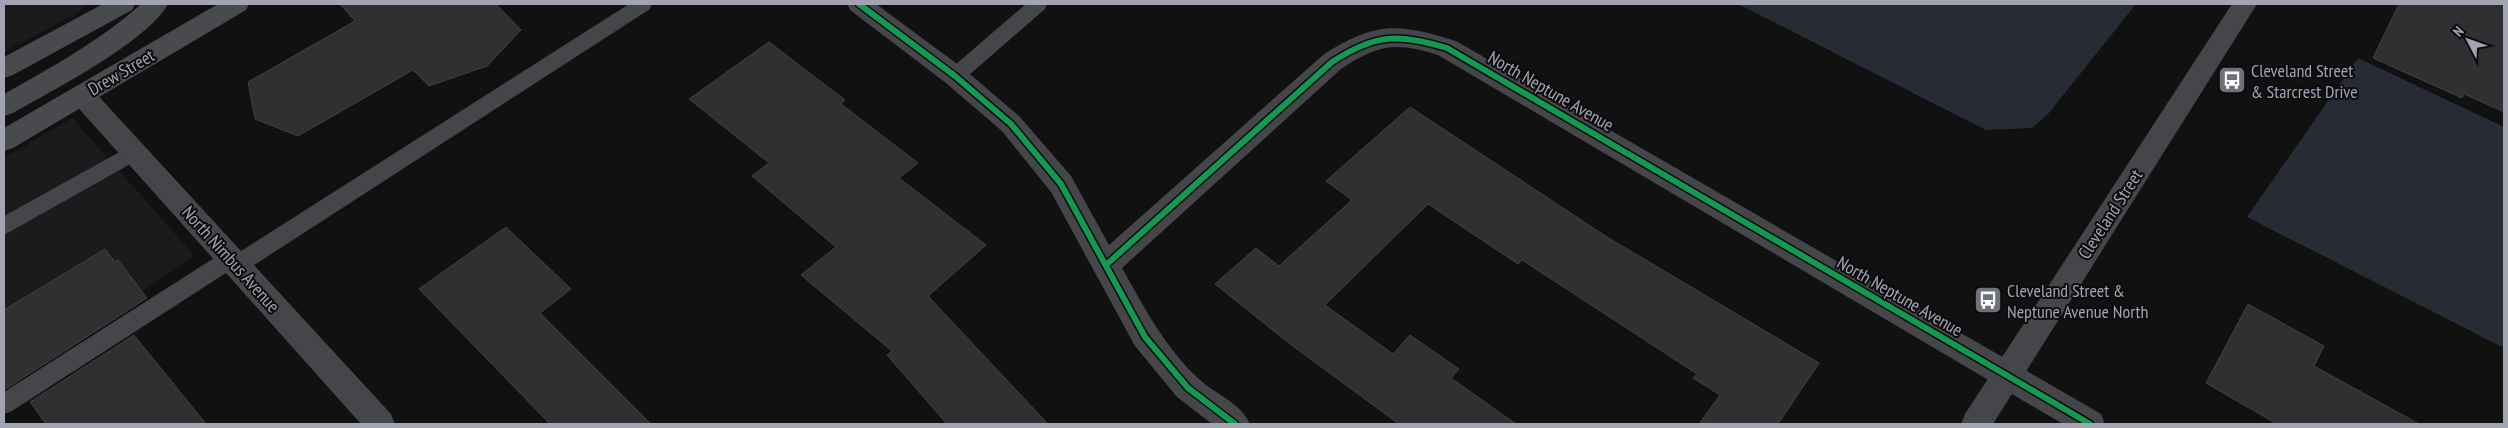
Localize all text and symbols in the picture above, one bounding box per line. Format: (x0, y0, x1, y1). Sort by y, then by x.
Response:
north arrow (2443, 15, 2493, 65)
text: N (2449, 23, 2467, 40)
street label: Drew Street (84, 44, 158, 100)
street label: North Neptune Avenue (1484, 46, 1618, 136)
place label: Cleveland Street & Starcrest Drive (2251, 59, 2358, 103)
bus stop icon: Cleveland Street & Starcrest Drive (2217, 65, 2247, 95)
street label: Cleveland Street (2073, 165, 2147, 263)
street label: North Nimbus Avenue (177, 201, 285, 317)
street label: North Neptune Avenue (1833, 251, 1967, 341)
place label: Cleveland Street & Neptune Avenue North (2007, 279, 2148, 323)
bus stop icon: Cleveland Street & Neptune Avenue North (1973, 285, 2003, 315)

